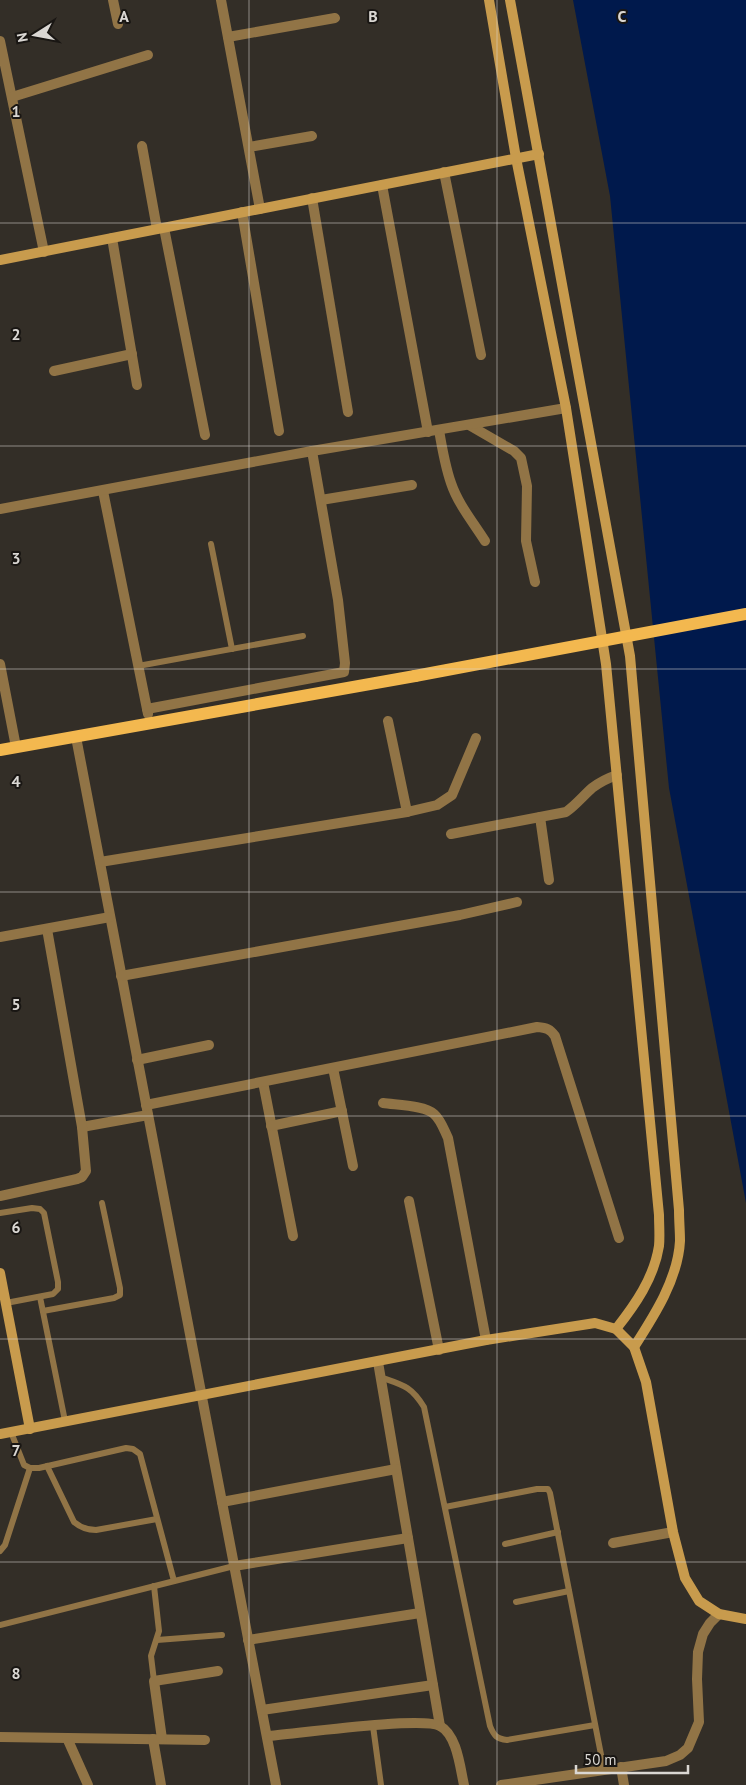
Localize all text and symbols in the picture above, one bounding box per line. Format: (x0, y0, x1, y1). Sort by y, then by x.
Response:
text: A (119, 6, 129, 26)
text: B (368, 6, 378, 26)
text: C (618, 6, 627, 26)
north arrow (10, 10, 60, 60)
text: N (13, 31, 32, 44)
text: 1 (11, 101, 21, 121)
text: 2 (11, 324, 21, 344)
text: 3 (11, 548, 21, 568)
text: 4 (11, 771, 21, 791)
text: 5 (11, 994, 21, 1014)
text: 6 (11, 1217, 21, 1237)
text: 7 (11, 1440, 21, 1460)
text: 8 (11, 1663, 21, 1683)
scale bar (576, 1742, 688, 1774)
text: 50 m (584, 1750, 617, 1769)

